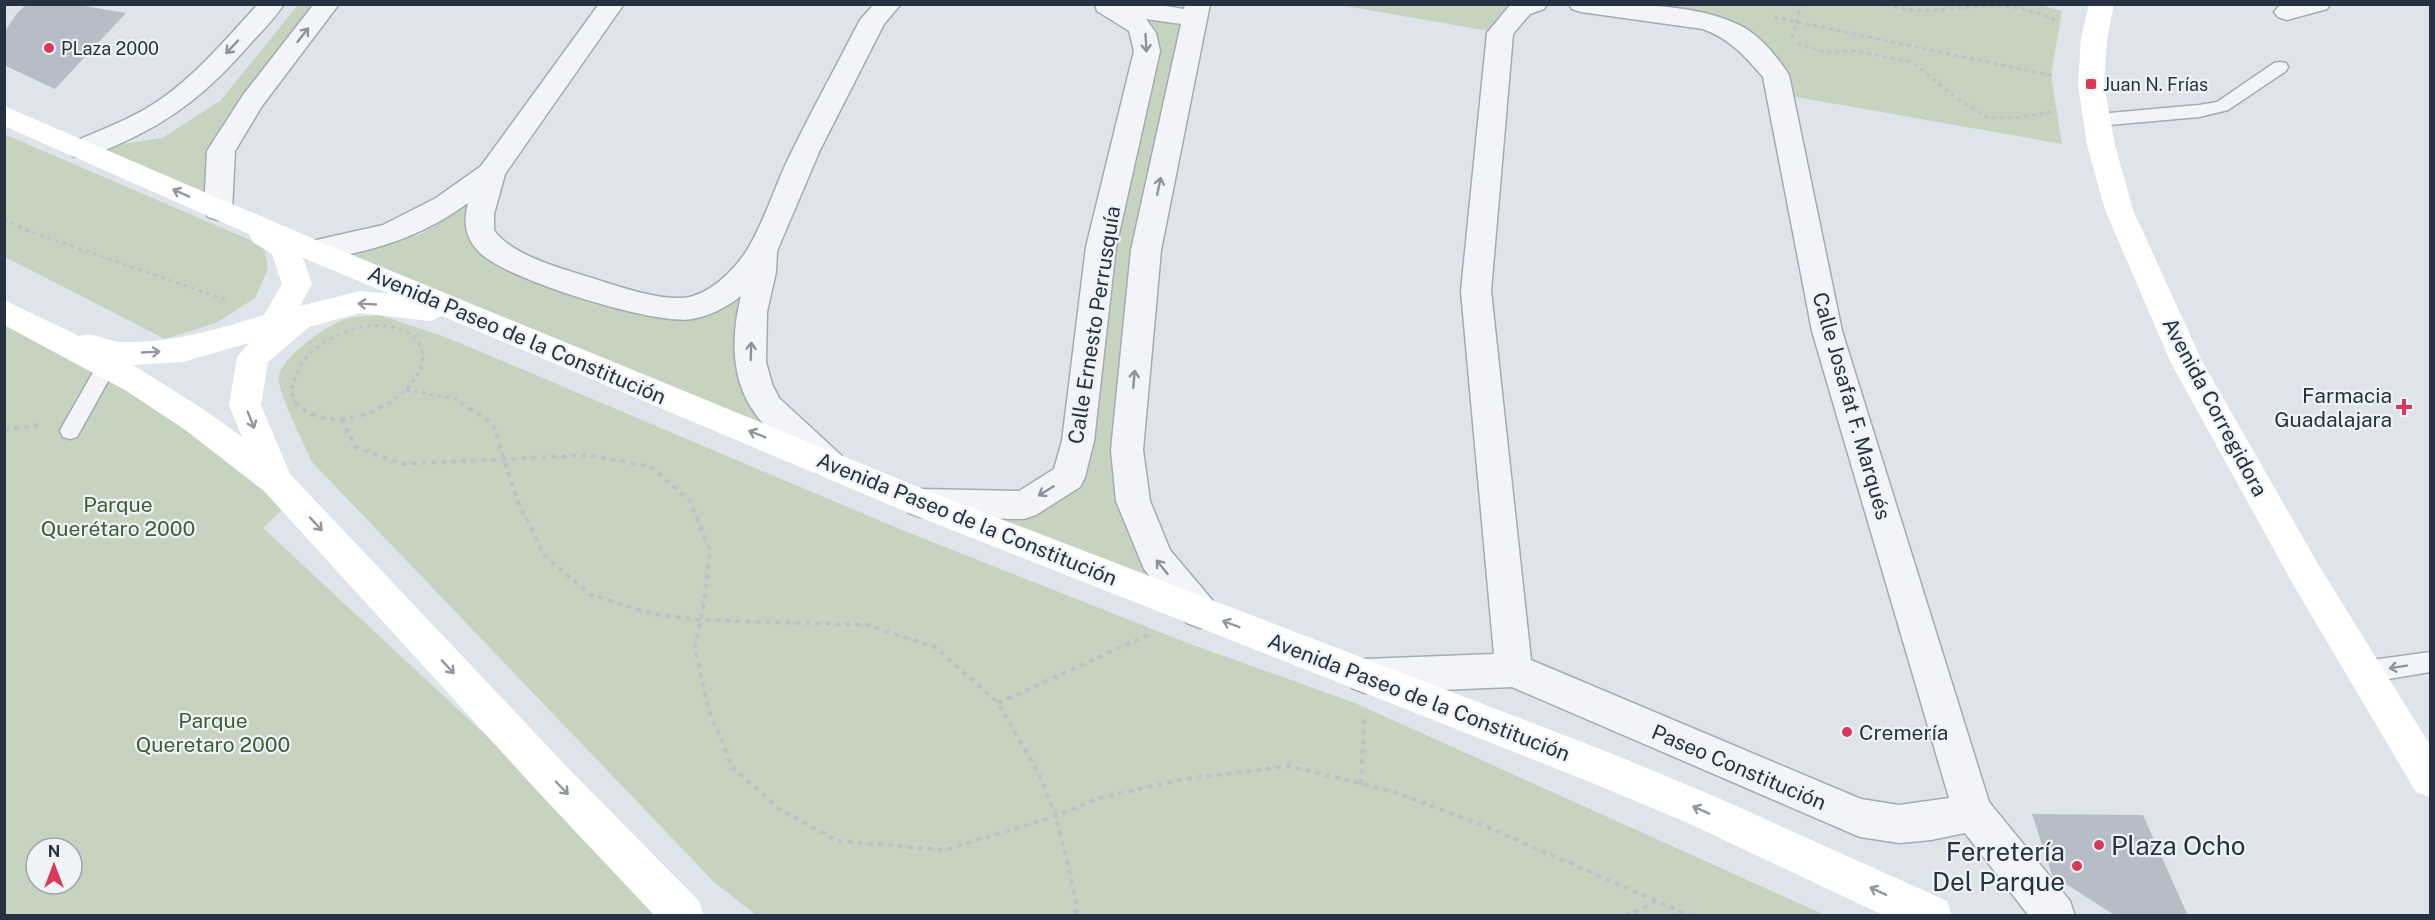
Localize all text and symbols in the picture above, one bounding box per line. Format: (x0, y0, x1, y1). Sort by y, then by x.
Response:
one-way arrow (297, 27, 309, 43)
one-way arrow (1140, 33, 1151, 52)
place label: PLaza 2000 (61, 38, 159, 59)
one-way arrow (225, 40, 239, 55)
marker: PLaza 2000 (42, 41, 56, 55)
place label: Juan N. Frías (2103, 74, 2208, 95)
marker: Juan N. Frías (2084, 77, 2098, 91)
one-way arrow (1154, 177, 1165, 196)
one-way arrow (173, 187, 191, 198)
street label: Calle Ernesto Perrusquía (1063, 204, 1125, 446)
street label: Avenida Paseo de la Constitución (364, 261, 670, 409)
street label: Calle Josafat F. Marqués (1808, 289, 1896, 523)
one-way arrow (358, 298, 378, 309)
street label: Avenida Corregidora (2157, 313, 2273, 501)
one-way arrow (745, 342, 756, 362)
one-way arrow (140, 347, 160, 358)
one-way arrow (1129, 370, 1140, 390)
place label: Farmacia Guadalajara (2274, 383, 2392, 432)
marker: Farmacia Guadalajara (2397, 400, 2411, 414)
one-way arrow (246, 410, 257, 428)
one-way arrow (749, 428, 767, 439)
street label: Avenida Paseo de la Constitución (813, 447, 1121, 591)
one-way arrow (1038, 485, 1055, 497)
park label: Parque Querétaro 2000 (41, 492, 195, 541)
one-way arrow (309, 516, 323, 531)
one-way arrow (1156, 559, 1169, 575)
one-way arrow (1222, 618, 1241, 629)
street label: Avenida Paseo de la Constitución (1264, 628, 1574, 766)
one-way arrow (441, 659, 456, 674)
one-way arrow (2388, 661, 2408, 672)
park label: Parque Queretaro 2000 (136, 708, 290, 757)
street label: Paseo Constitución (1648, 719, 1830, 815)
place label: Cremería (1859, 720, 1948, 745)
marker: Cremería (1840, 725, 1854, 739)
one-way arrow (554, 781, 569, 796)
one-way arrow (1693, 803, 1711, 815)
place label: Plaza Ocho (2111, 830, 2246, 861)
north arrow (24, 836, 84, 896)
place label: Ferretería Del Parque (1932, 836, 2065, 897)
marker: Plaza Ocho (2092, 838, 2106, 852)
text: N (48, 842, 60, 861)
marker: Ferretería Del Parque (2070, 859, 2084, 873)
one-way arrow (1870, 885, 1888, 896)

